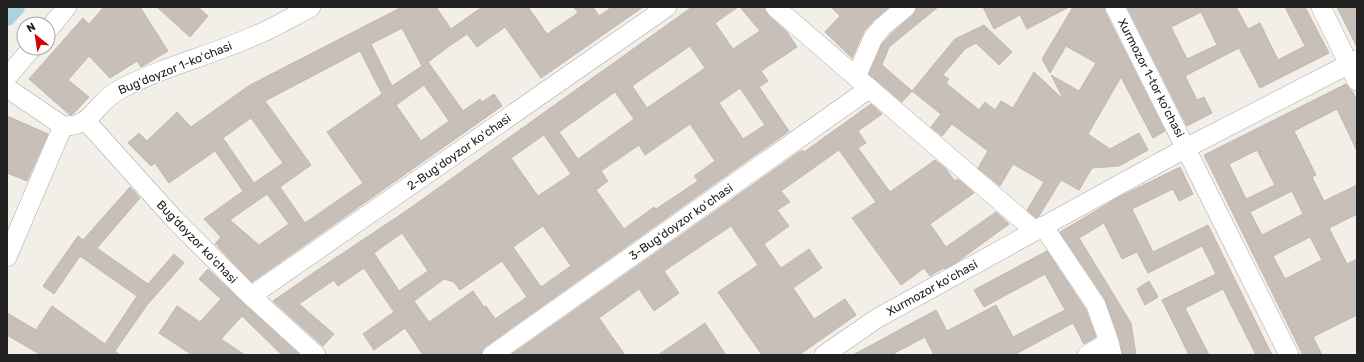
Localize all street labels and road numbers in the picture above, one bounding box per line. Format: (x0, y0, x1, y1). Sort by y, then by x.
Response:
street label: Xurmozor 1-tor koʻchasi (1115, 16, 1187, 140)
street label: Bugʻdoyzor 1-koʻchasi (116, 39, 234, 97)
street label: 2-Bugʻdoyzor koʻchasi (405, 111, 514, 193)
street label: 3-Bugʻdoyzor koʻchasi (626, 181, 736, 263)
street label: Bug'doyzor koʻchasi (154, 198, 240, 287)
street label: Xurmozor koʻchasi (884, 257, 980, 319)

